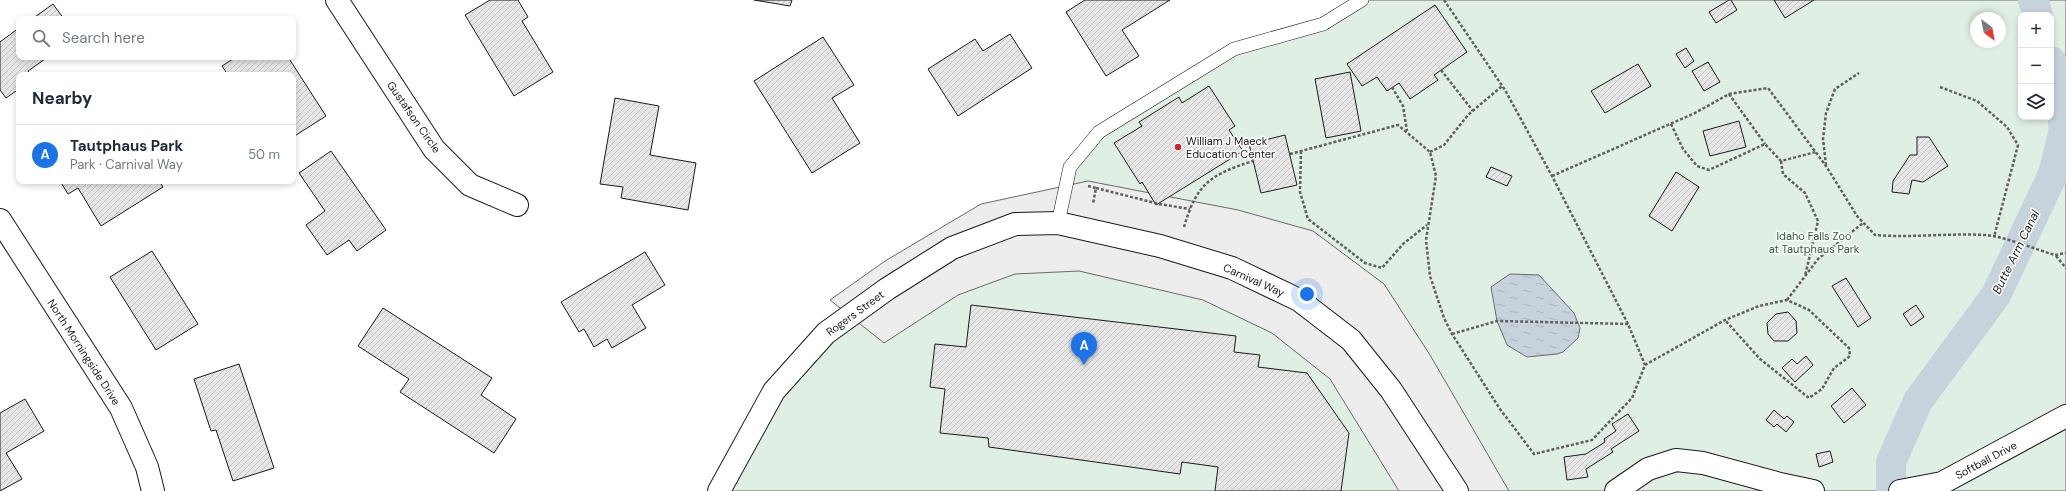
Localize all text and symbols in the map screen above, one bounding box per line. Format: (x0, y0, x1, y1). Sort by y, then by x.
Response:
north arrow (1970, 12, 2006, 48)
map controls (2018, 12, 2054, 120)
button: + (2018, 12, 2054, 48)
search box (16, 16, 296, 60)
icon: search (30, 27, 52, 49)
text: Search here (62, 28, 145, 48)
button: − (2018, 48, 2054, 84)
street label: Gustafson Circle (384, 78, 444, 156)
button: layers (2018, 84, 2054, 120)
text: Nearby (32, 87, 92, 109)
place label: William J Maeck Education Center (1186, 134, 1275, 161)
text: Tautphaus Park (70, 136, 183, 156)
marker: William J Maeck Education Center (1173, 142, 1183, 152)
text: A (40, 146, 50, 163)
text: 50 m (248, 146, 280, 163)
text: Park · Carnival Way (70, 156, 183, 173)
water label: Butte Arm Canal (1989, 207, 2043, 297)
park label: Idaho Falls Zoo at Tautphaus Park (1769, 229, 1860, 256)
street label: Carnival Way (1221, 260, 1287, 300)
your location (1297, 284, 1317, 304)
street label: Rogers Street (823, 287, 887, 339)
street label: North Morningside Drive (45, 296, 123, 408)
pin: A (1071, 332, 1097, 365)
street label: Softball Drive (1953, 438, 2019, 482)

